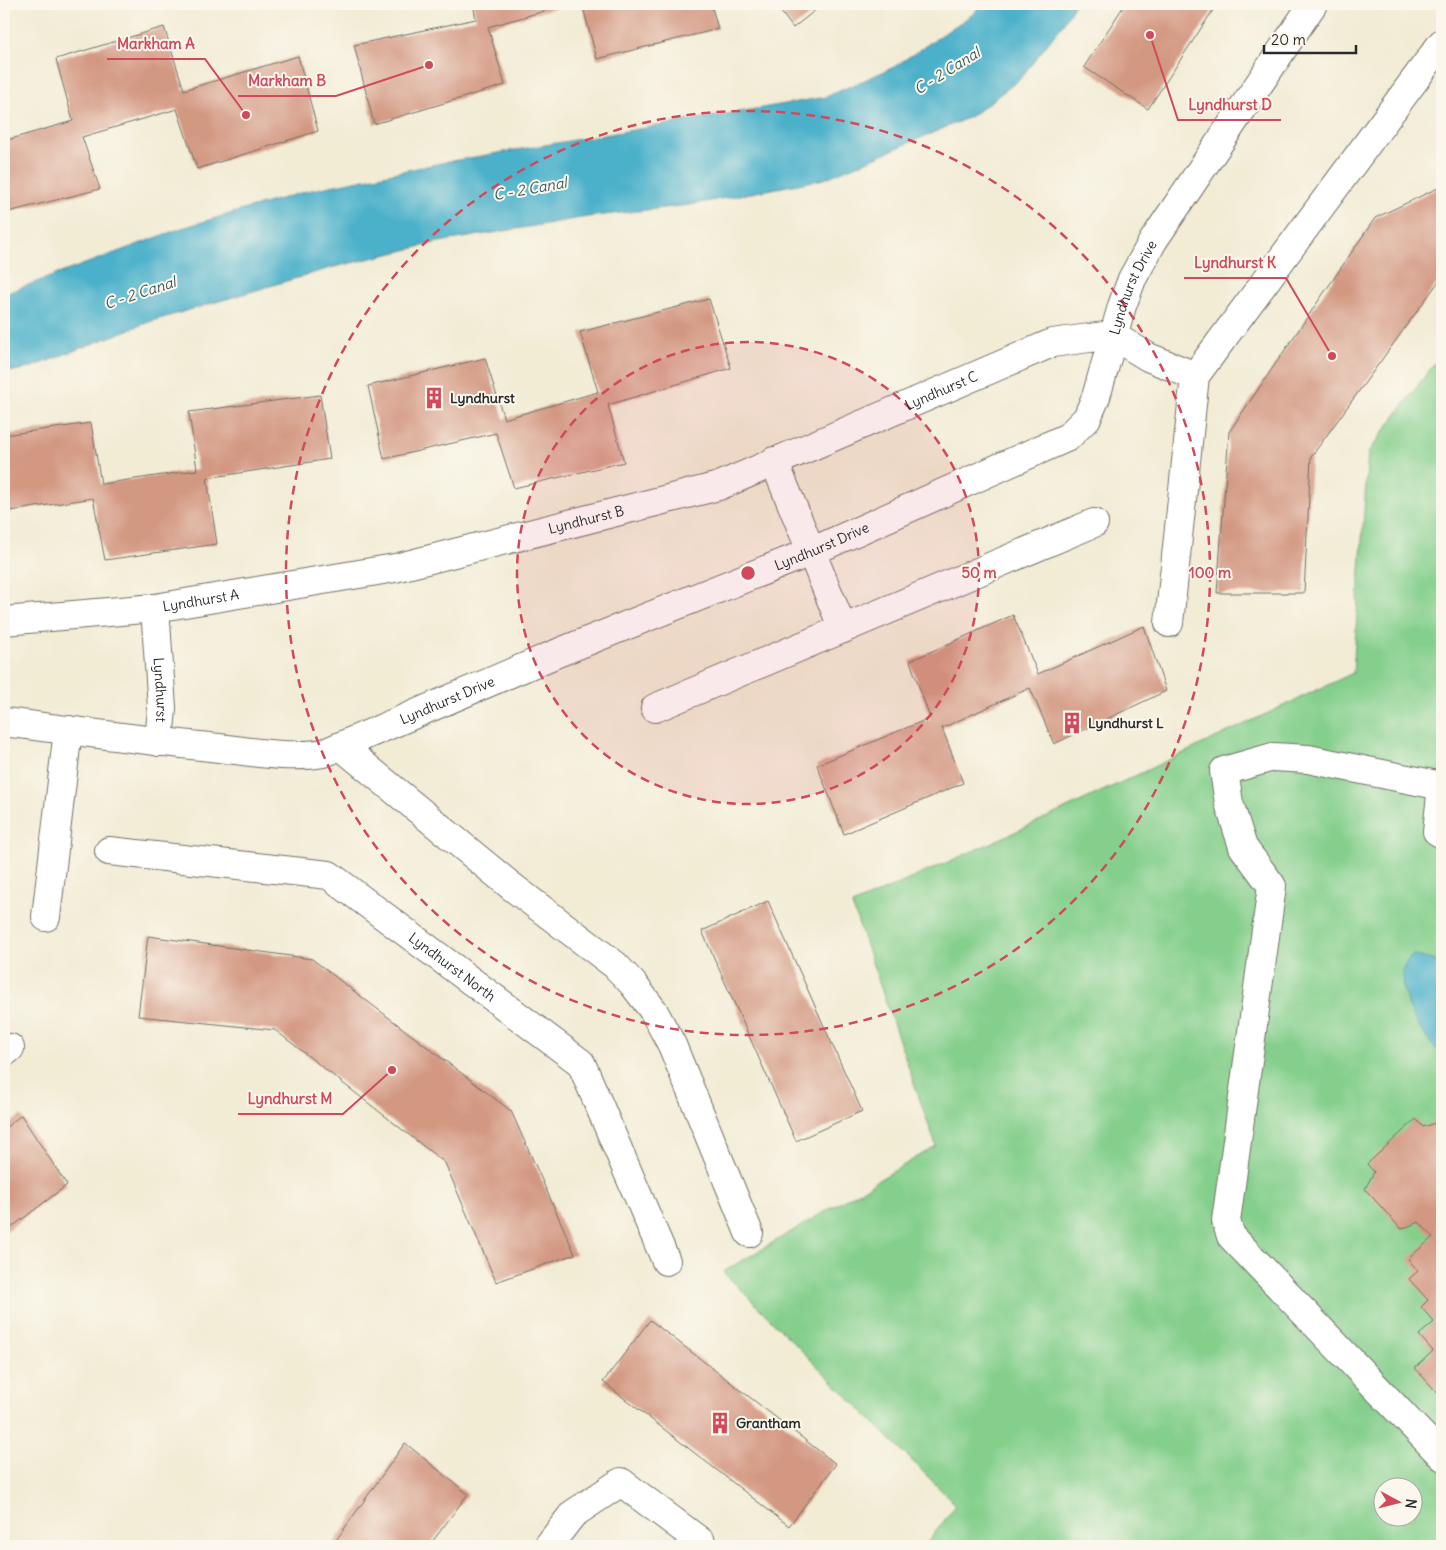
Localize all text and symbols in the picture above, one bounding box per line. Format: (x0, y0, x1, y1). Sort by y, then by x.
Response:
scale bar (1264, 22, 1356, 54)
callout: Markham A (107, 29, 205, 59)
text: 20 m (1271, 30, 1306, 49)
text: Markham A (117, 34, 195, 53)
water label: C - 2 Canal (910, 41, 985, 98)
callout: Markham B (238, 66, 336, 96)
text: Markham B (248, 71, 326, 90)
callout: Lyndhurst D (1178, 90, 1281, 120)
text: Lyndhurst D (1188, 95, 1272, 115)
water label: C - 2 Canal (492, 172, 571, 204)
street label: Lyndhurst Drive (1105, 237, 1161, 337)
callout: Lyndhurst K (1184, 248, 1286, 278)
text: Lyndhurst K (1194, 253, 1277, 273)
water label: C - 2 Canal (102, 271, 181, 313)
street label: Lyndhurst C (902, 367, 980, 414)
building icon: Lyndhurst (421, 385, 447, 411)
place label: Lyndhurst (450, 389, 515, 407)
street label: Lyndhurst B (546, 501, 626, 538)
street label: Lyndhurst Drive (772, 518, 872, 574)
text: 50 m (961, 563, 997, 582)
text: 100 m (1189, 563, 1231, 582)
centre of rings (739, 564, 757, 582)
street label: Lyndhurst A (161, 585, 240, 616)
street label: Lyndhurst (149, 657, 171, 723)
street label: Lyndhurst Drive (397, 672, 497, 729)
building icon: Lyndhurst L (1059, 710, 1085, 736)
place label: Lyndhurst L (1088, 714, 1164, 732)
street label: Lyndhurst North (405, 929, 499, 1005)
callout: Lyndhurst M (238, 1084, 343, 1114)
text: Lyndhurst M (247, 1089, 333, 1109)
building icon: Grantham (707, 1410, 733, 1436)
place label: Grantham (736, 1414, 801, 1432)
north arrow (1374, 1478, 1424, 1528)
text: N (1401, 1498, 1420, 1509)

